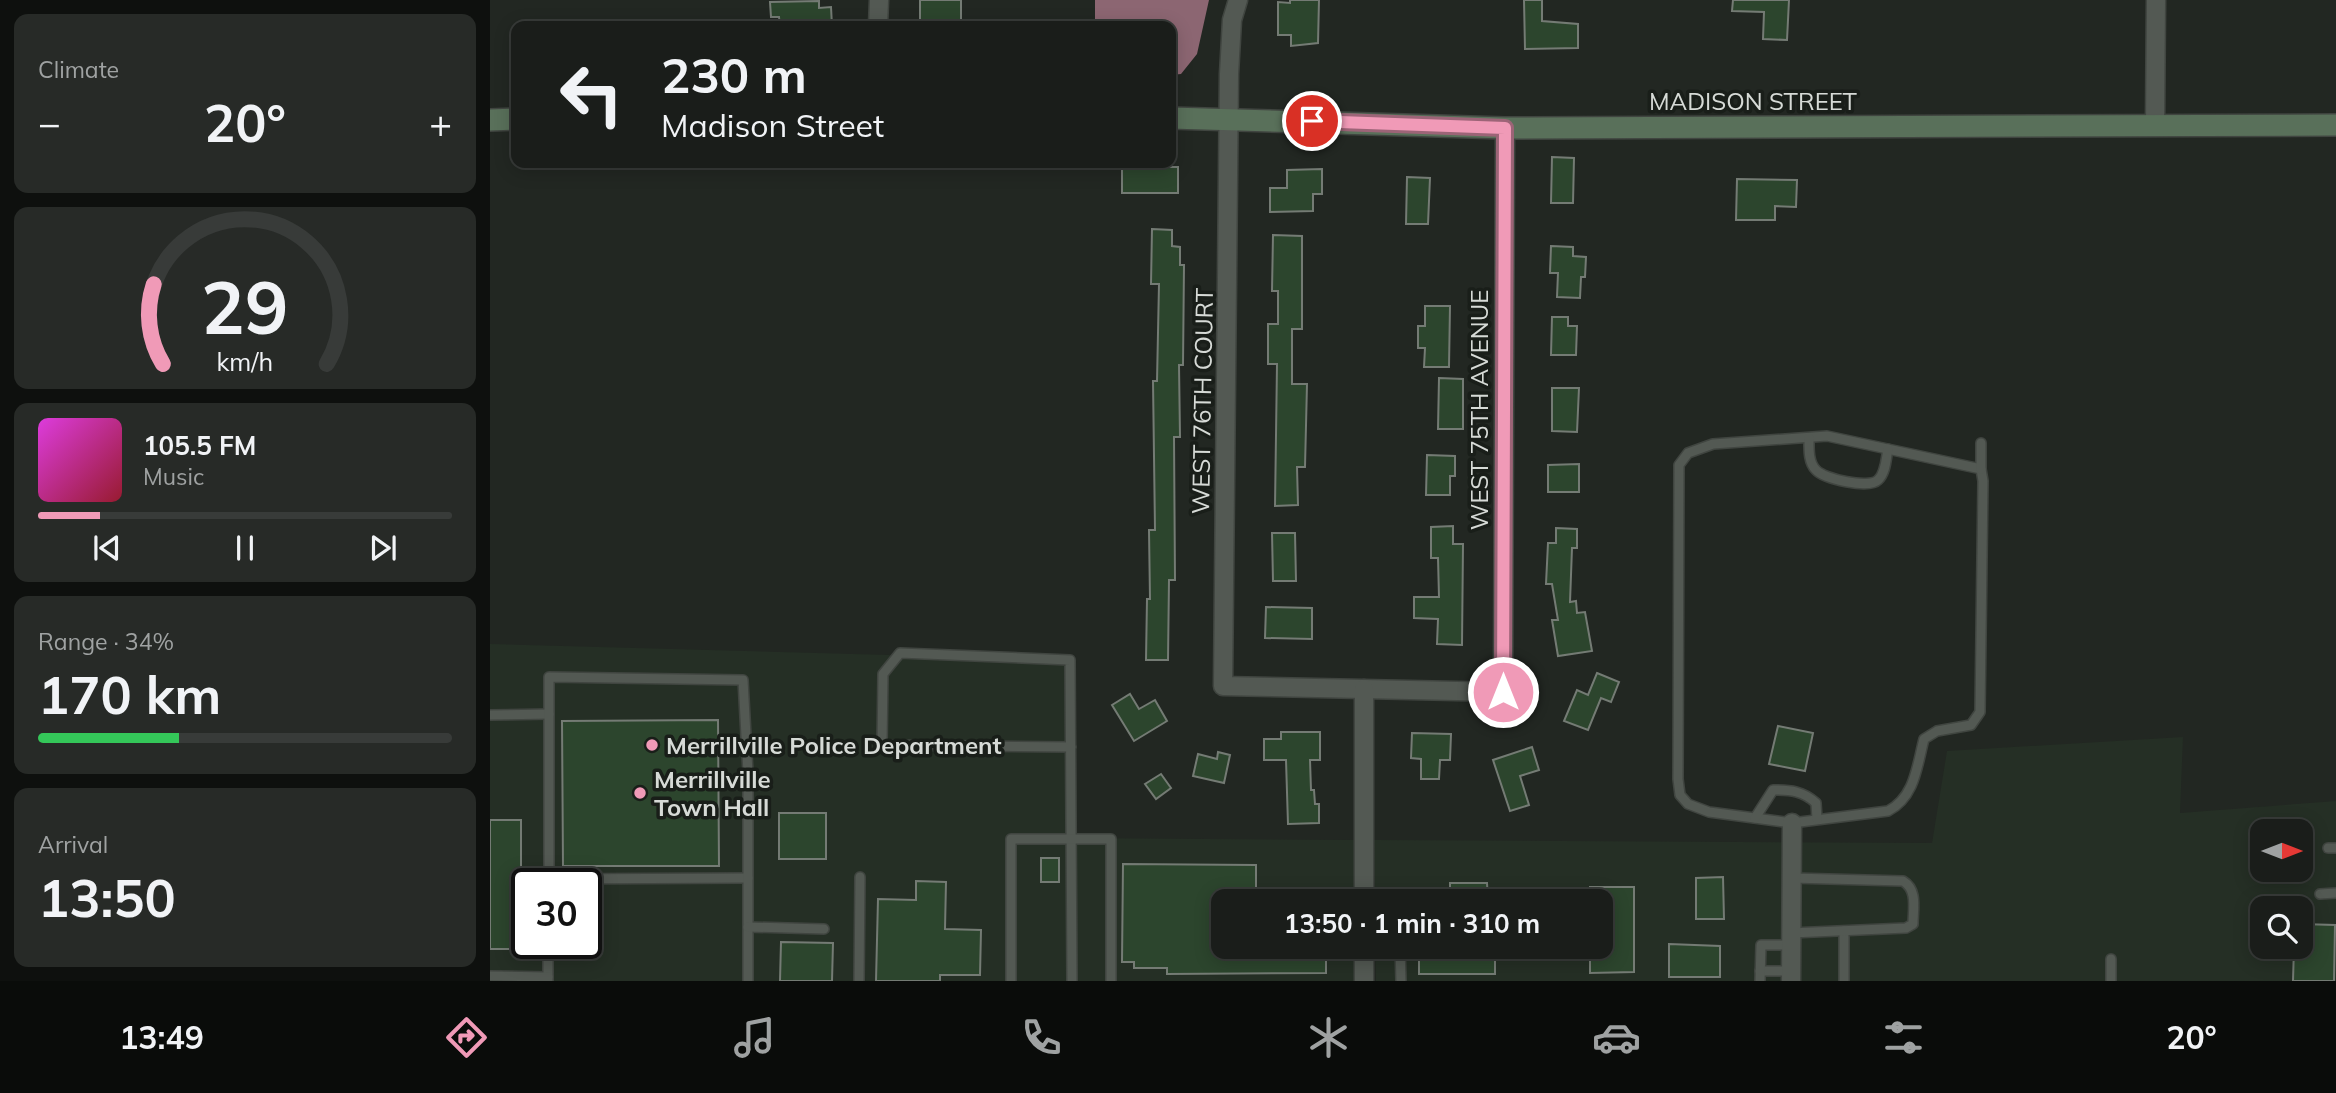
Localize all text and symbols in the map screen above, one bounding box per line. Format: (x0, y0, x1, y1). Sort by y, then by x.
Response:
text: 230 m (661, 44, 807, 105)
icon: left (546, 49, 637, 140)
text: Climate (38, 55, 119, 84)
street label: MADISON STREET (1649, 86, 1858, 116)
text: 20° (204, 90, 286, 155)
pin (1282, 91, 1342, 151)
text: − (38, 99, 61, 147)
text: + (429, 99, 452, 147)
icon: arrive (1293, 102, 1331, 140)
text: Madison Street (661, 105, 884, 145)
text: 29 (201, 261, 289, 352)
street label: WEST 76TH COURT (1185, 287, 1219, 514)
street label: WEST 75TH AVENUE (1464, 290, 1494, 530)
text: km/h (217, 346, 273, 377)
text: 105.5 FM (143, 429, 256, 462)
text: Music (143, 462, 204, 491)
icon: previous (88, 529, 126, 567)
icon: pause (226, 529, 264, 567)
icon: next (364, 529, 402, 567)
text: Range · 34% (38, 627, 174, 656)
position arrow (1466, 655, 1540, 729)
text: 170 km (38, 662, 221, 727)
place label: Merrillville Police Department (666, 730, 1002, 760)
marker: Merrillville Police Department (644, 737, 660, 753)
place label: Merrillville Town Hall (654, 764, 771, 822)
marker: Merrillville Town Hall (632, 785, 648, 801)
north arrow (2250, 819, 2314, 882)
map controls (2250, 819, 2313, 959)
text: Arrival (38, 830, 108, 859)
text: 13:50 (38, 865, 176, 930)
speed limit sign: 30 (511, 868, 602, 959)
button: search (2250, 896, 2313, 959)
text: 13:50 · 1 min · 310 m (1284, 907, 1540, 940)
icon: directions (442, 1013, 491, 1062)
icon: music (730, 1013, 779, 1062)
icon: phone (1017, 1013, 1066, 1062)
icon: climate (1304, 1013, 1353, 1062)
icon: car (1592, 1013, 1641, 1062)
icon: filters (1879, 1013, 1928, 1062)
text: 13:49 (119, 1017, 204, 1057)
text: 20° (2166, 1017, 2217, 1057)

